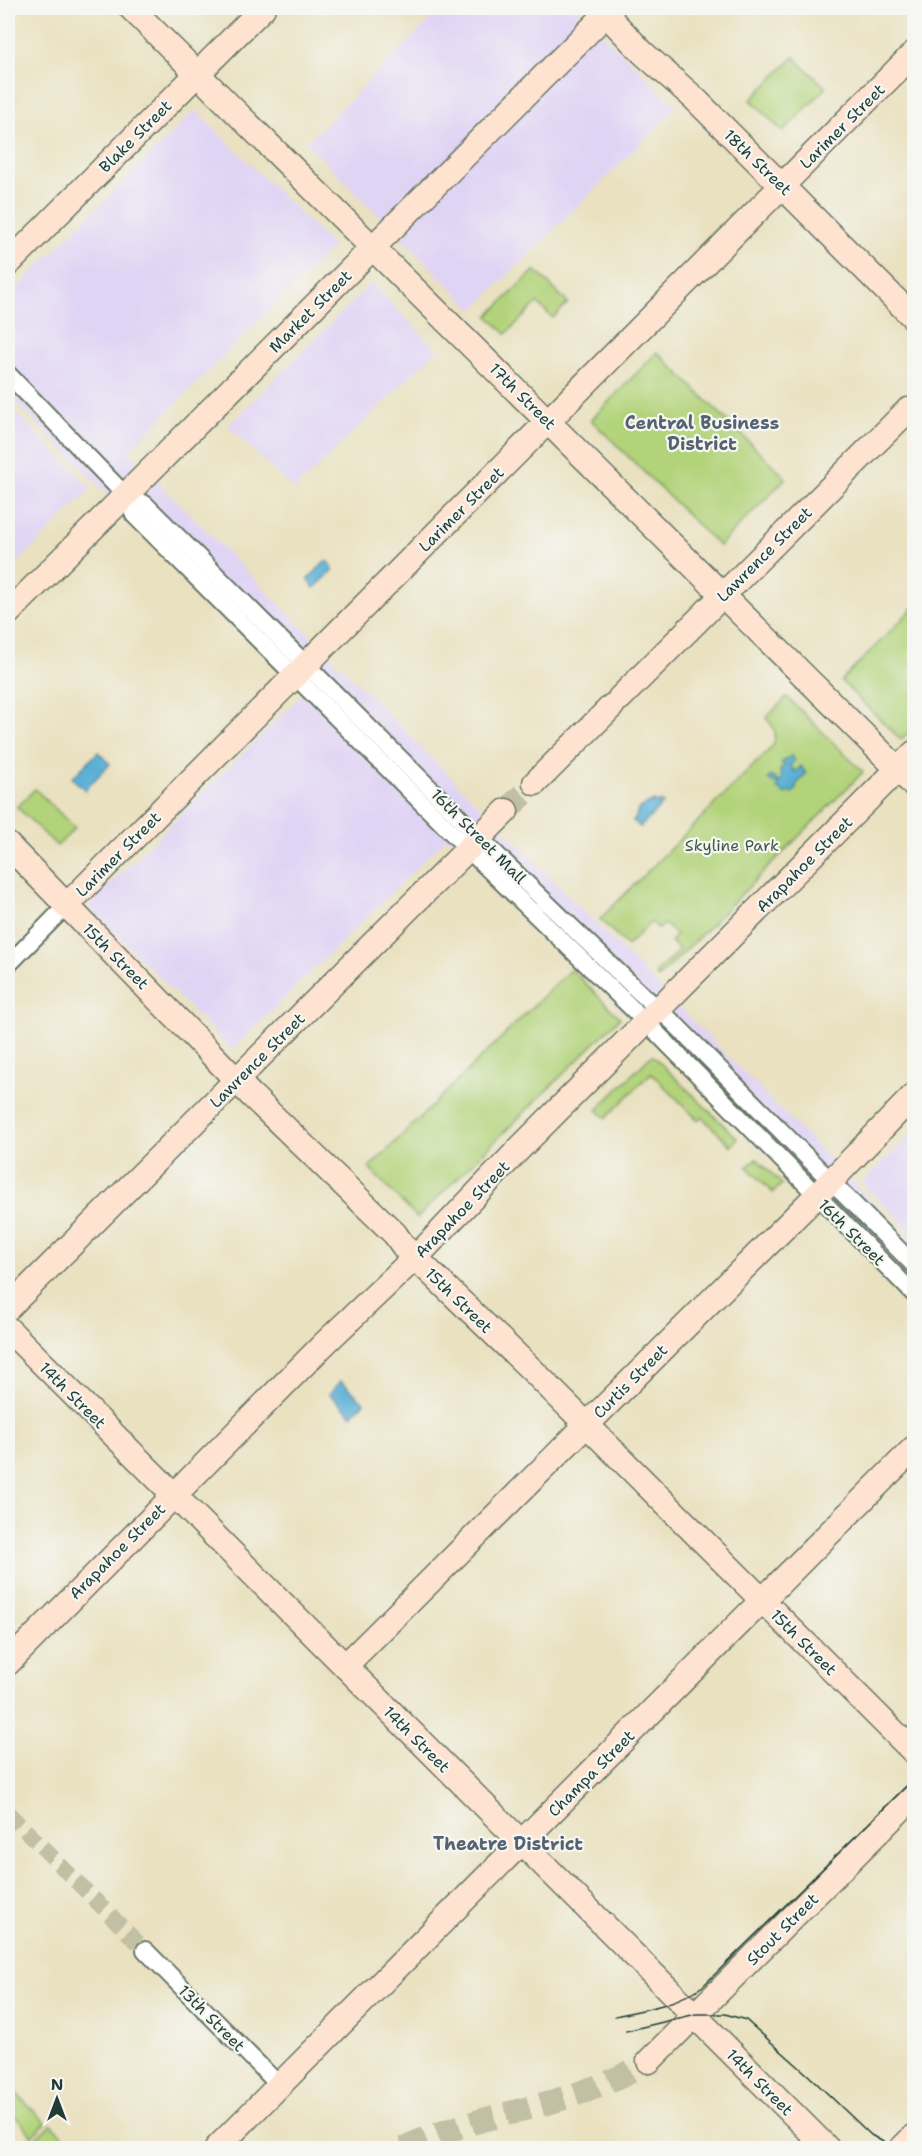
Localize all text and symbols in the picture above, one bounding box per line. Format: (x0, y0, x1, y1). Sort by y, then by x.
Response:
street label: Larimer Street (795, 79, 889, 173)
street label: Blake Street (94, 95, 176, 177)
street label: 18th Street (719, 125, 796, 200)
street label: Market Street (264, 265, 356, 357)
street label: 17th Street (485, 359, 560, 434)
district label: Central Business District (625, 411, 779, 456)
street label: Larimer Street (414, 462, 508, 556)
street label: Lawrence Street (712, 502, 817, 607)
street label: 16th Street Mall (426, 784, 531, 889)
street label: Larimer Street (71, 807, 165, 901)
street label: Arapahoe Street (752, 812, 857, 917)
park label: Skyline Park (685, 835, 779, 856)
street label: 15th Street (78, 919, 153, 994)
street label: Lawrence Street (205, 1008, 310, 1113)
street label: Arapahoe Street (410, 1156, 514, 1263)
street label: 16th Street (814, 1194, 890, 1270)
street label: 15th Street (421, 1263, 497, 1338)
street label: Curtis Street (589, 1340, 672, 1423)
street label: 14th Street (35, 1357, 111, 1433)
street label: Arapahoe Street (65, 1499, 170, 1604)
street label: 15th Street (766, 1605, 841, 1680)
street label: 14th Street (379, 1701, 455, 1777)
street label: Champa Street (543, 1725, 639, 1821)
district label: Theatre District (433, 1832, 583, 1856)
street label: Stout Street (742, 1889, 823, 1970)
street label: 13th Street (174, 1980, 250, 2056)
street label: 14th Street (722, 2044, 798, 2120)
north arrow (27, 2069, 87, 2129)
text: N (51, 2074, 63, 2095)

